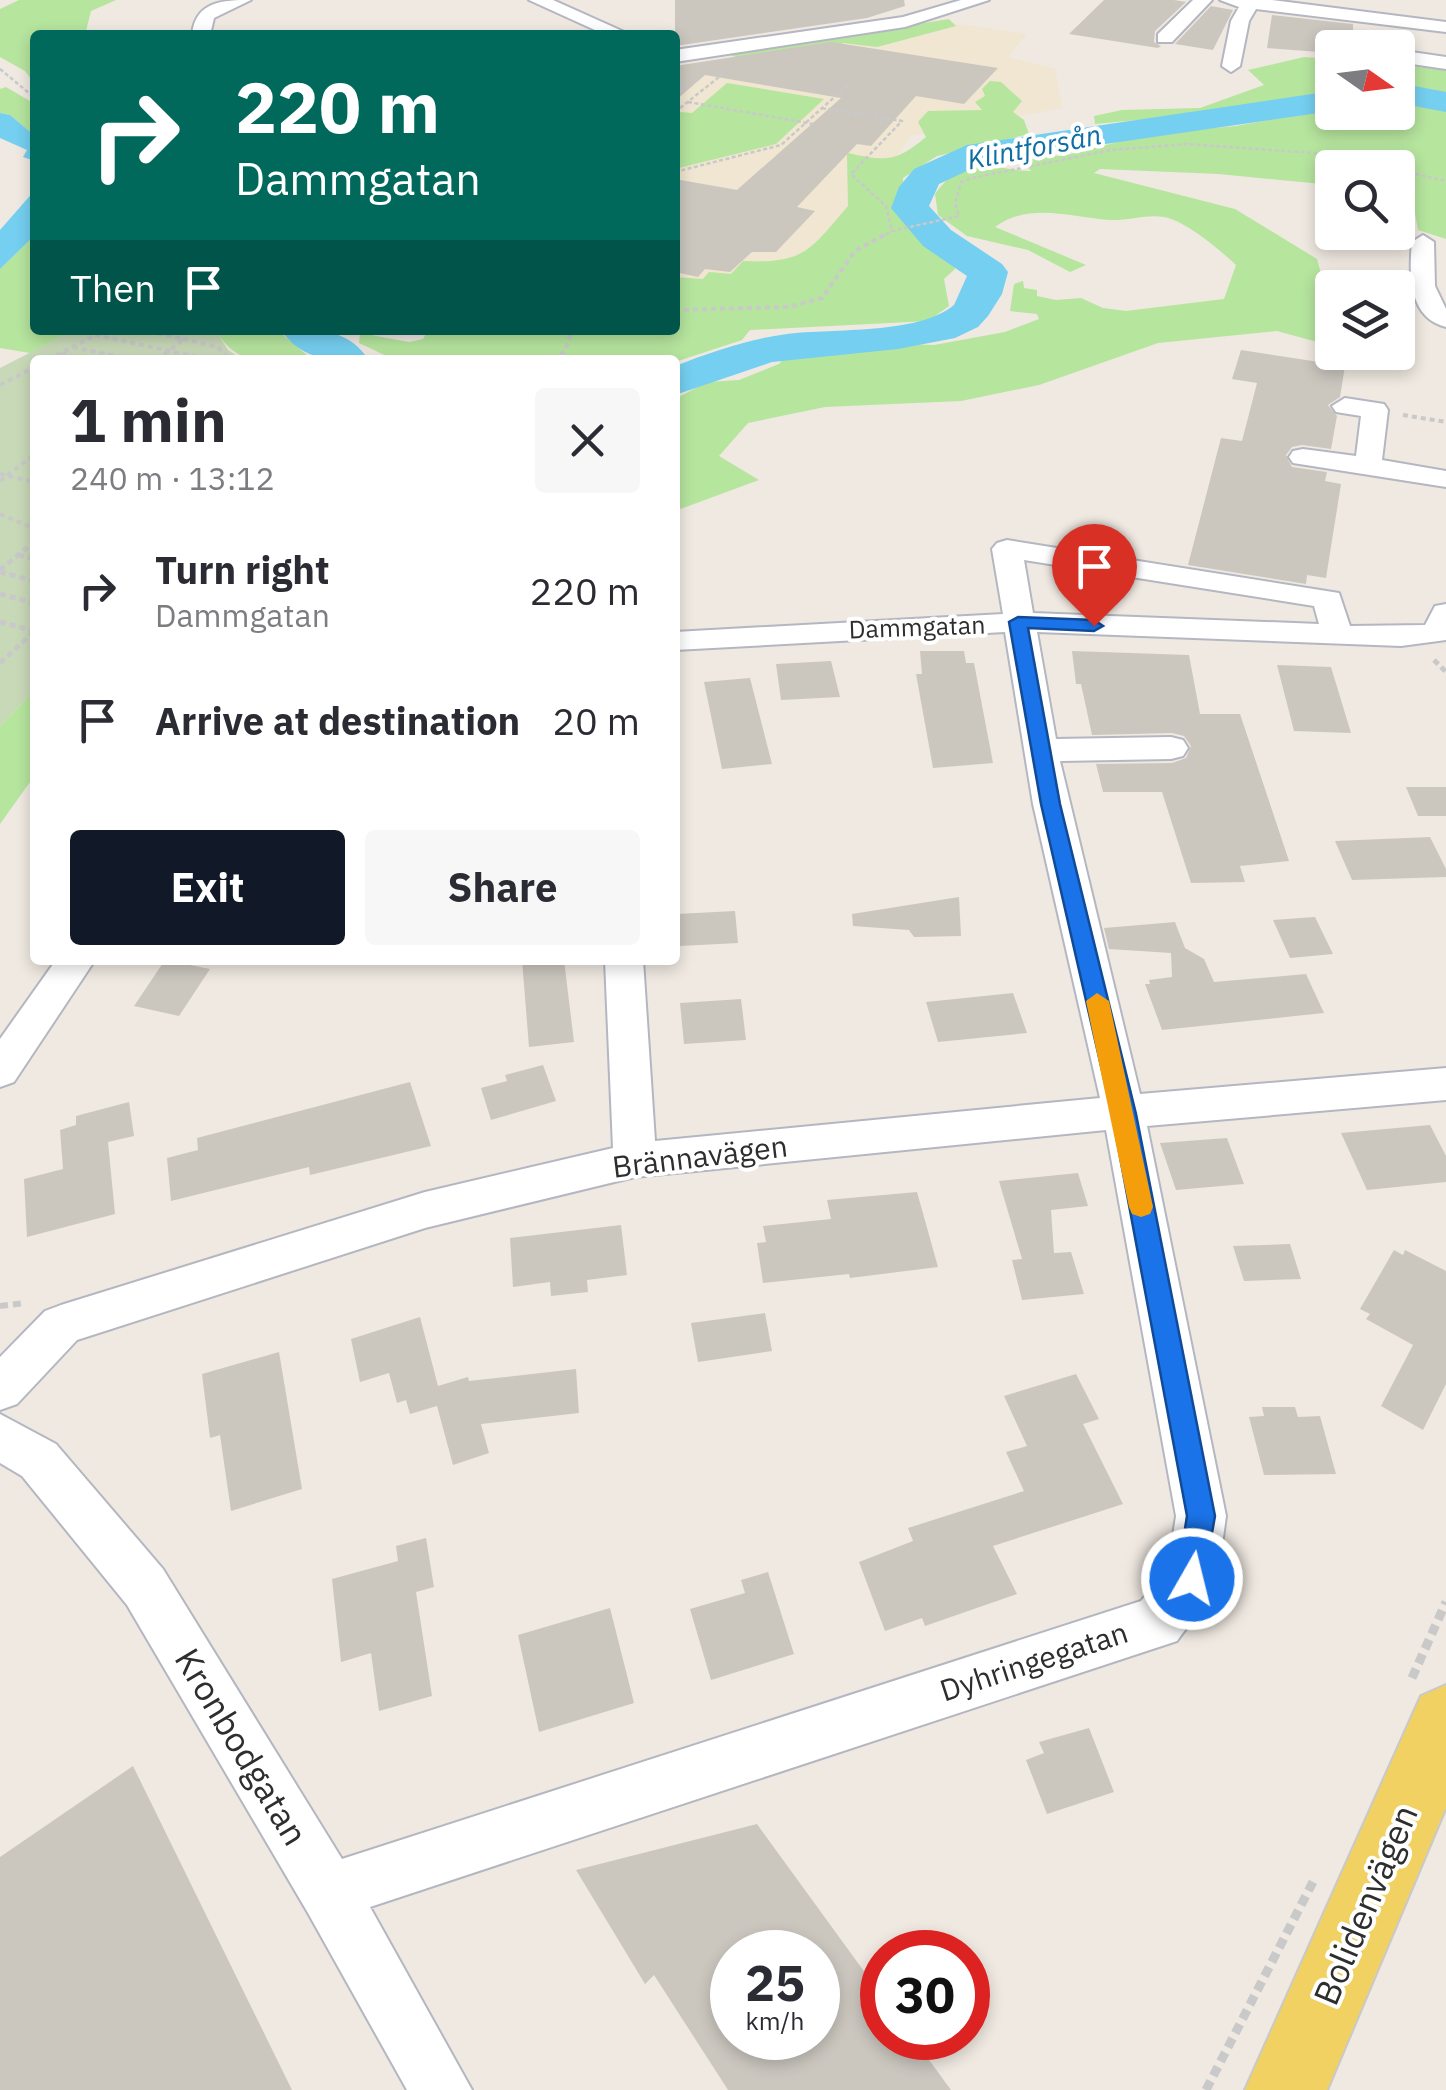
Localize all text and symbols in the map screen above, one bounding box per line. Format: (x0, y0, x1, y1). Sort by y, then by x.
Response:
north arrow (1315, 30, 1415, 130)
map controls (1315, 30, 1415, 370)
text: 220 m (235, 61, 440, 152)
icon: right (70, 70, 200, 200)
water label: Klintforsån (964, 115, 1104, 178)
text: Dammgatan (235, 149, 481, 207)
button: search (1315, 150, 1415, 250)
icon: arrive (176, 260, 231, 315)
text: Then (70, 263, 156, 312)
button: layers (1315, 270, 1415, 370)
text: 1 min (70, 380, 227, 459)
button: close (535, 388, 640, 493)
text: 240 m · 13:12 (70, 457, 275, 499)
pin (1052, 524, 1137, 627)
icon: arrive (1067, 539, 1122, 594)
text: Turn right (155, 545, 330, 594)
icon: right (70, 563, 125, 618)
text: 220 m (529, 566, 640, 615)
text: Dammgatan (155, 594, 330, 636)
street label: Dammgatan (848, 608, 986, 645)
icon: arrive (70, 693, 125, 748)
text: Arrive at destination (155, 696, 520, 745)
text: 20 m (552, 696, 640, 745)
button: Exit (70, 830, 345, 945)
button: Share (365, 830, 640, 945)
street label: Brännavägen (610, 1125, 790, 1186)
position arrow (1140, 1527, 1244, 1631)
street label: Dyhringegatan (935, 1612, 1132, 1709)
street label: Kronbodgatan (165, 1639, 319, 1854)
street label: Bolidenvägen (1302, 1798, 1428, 2012)
speed limit sign: 30 (860, 1930, 990, 2060)
text: 25 (745, 1950, 805, 2015)
text: km/h (746, 2004, 804, 2037)

